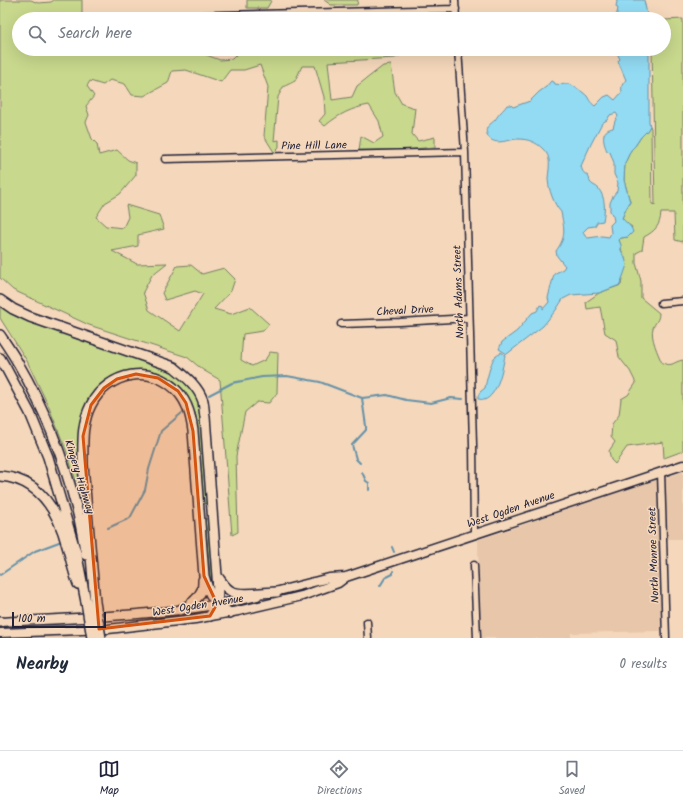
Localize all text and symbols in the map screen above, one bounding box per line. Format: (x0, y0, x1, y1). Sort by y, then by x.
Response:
search box (12, 12, 671, 56)
text: Search here (58, 22, 132, 46)
icon: search (26, 23, 48, 45)
street label: Pine Hill Lane (281, 136, 347, 156)
street label: North Adams Street (448, 244, 470, 339)
street label: Cheval Drive (376, 301, 434, 321)
street label: Kingery Highway (59, 437, 99, 517)
street label: West Ogden Avenue (465, 487, 557, 533)
street label: North Monroe Street (643, 506, 665, 603)
street label: West Ogden Avenue (151, 590, 245, 622)
scale bar (12, 610, 106, 629)
text: 100 m (18, 610, 46, 628)
text: Nearby (16, 651, 68, 678)
text: 0 results (620, 654, 667, 675)
tab: Map (98, 758, 120, 800)
tab: Directions (317, 758, 362, 800)
tab: Saved (559, 758, 585, 800)

